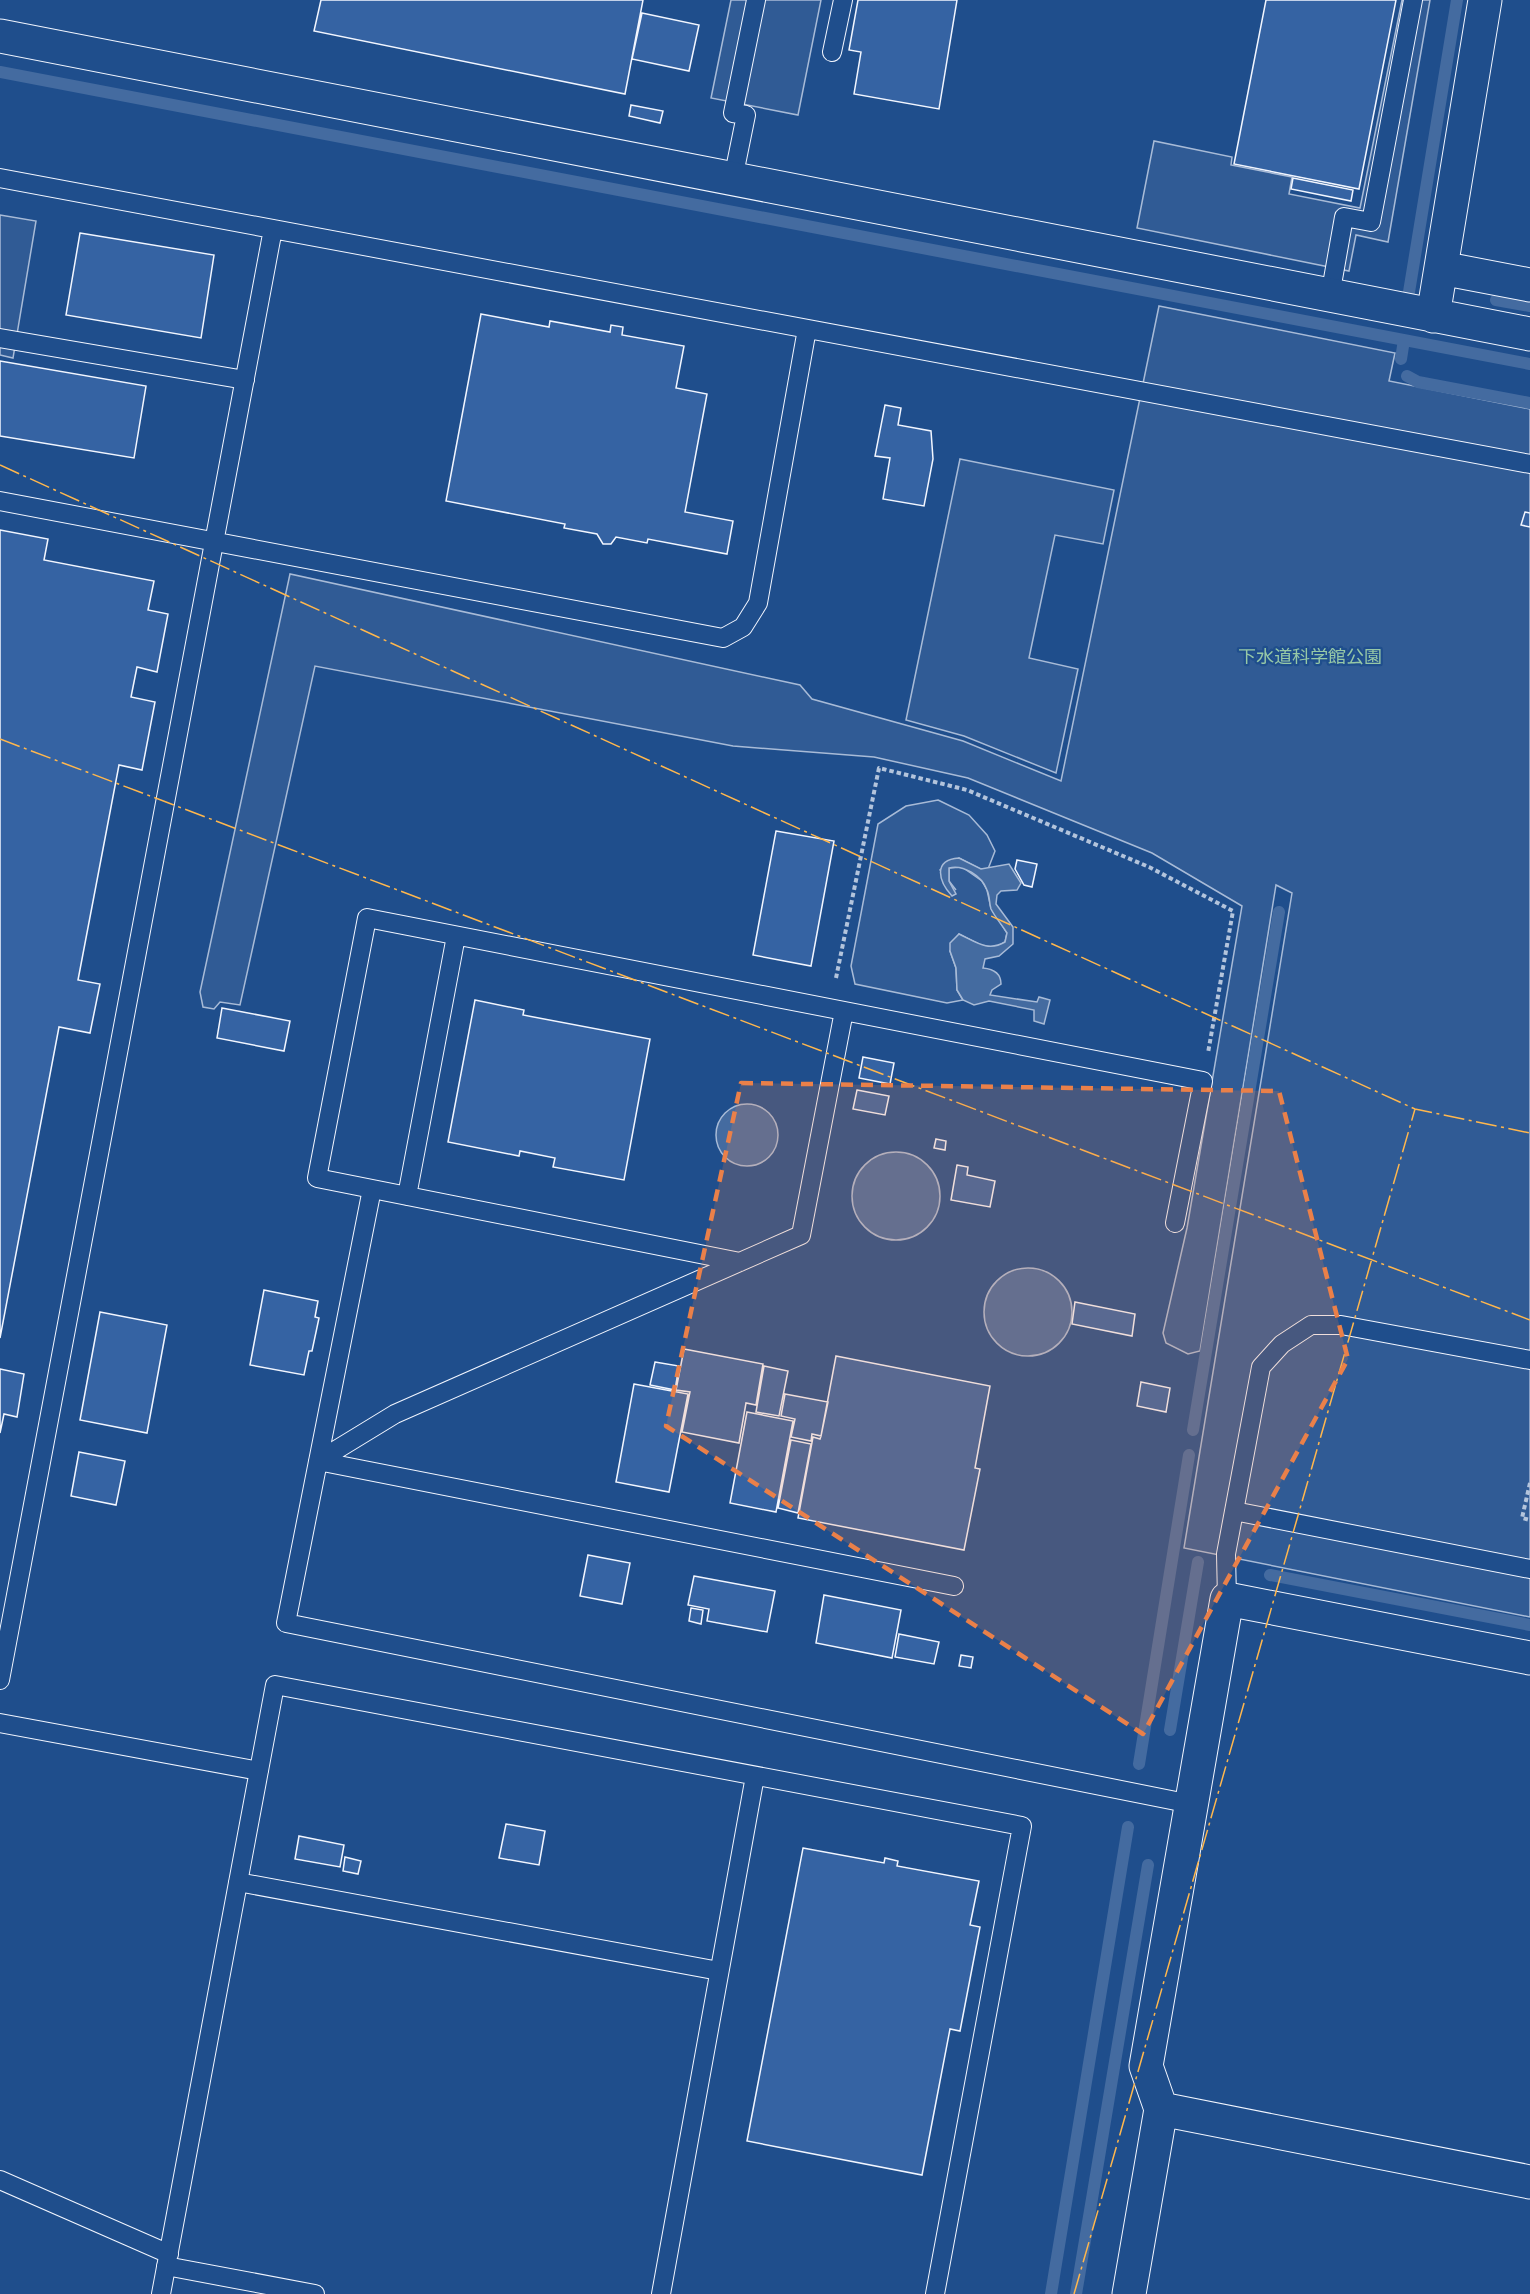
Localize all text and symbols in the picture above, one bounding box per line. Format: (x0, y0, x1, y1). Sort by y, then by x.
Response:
park label: 下水道科学館公園 (1238, 646, 1382, 668)

